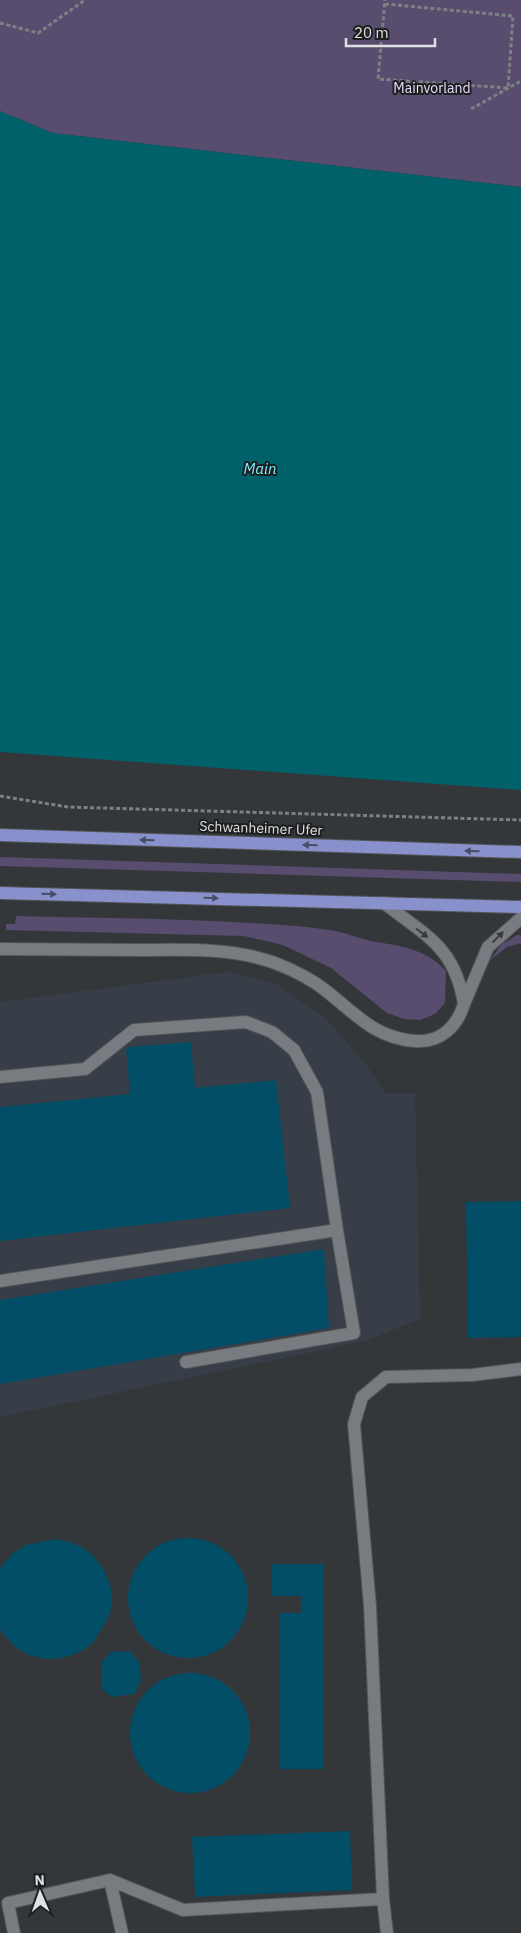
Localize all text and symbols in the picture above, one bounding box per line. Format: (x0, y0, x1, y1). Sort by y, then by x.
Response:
scale bar (346, 15, 435, 47)
text: 20 m (354, 23, 389, 42)
park label: Mainvorland (393, 79, 471, 97)
water label: Main (244, 459, 276, 478)
street label: Schwanheimer Ufer (199, 817, 323, 839)
one-way arrow (139, 835, 155, 843)
one-way arrow (302, 841, 318, 849)
one-way arrow (464, 846, 480, 854)
one-way arrow (41, 890, 57, 898)
one-way arrow (203, 894, 219, 902)
one-way arrow (415, 927, 428, 938)
one-way arrow (492, 931, 504, 943)
north arrow (15, 1868, 65, 1918)
text: N (34, 1871, 45, 1889)

